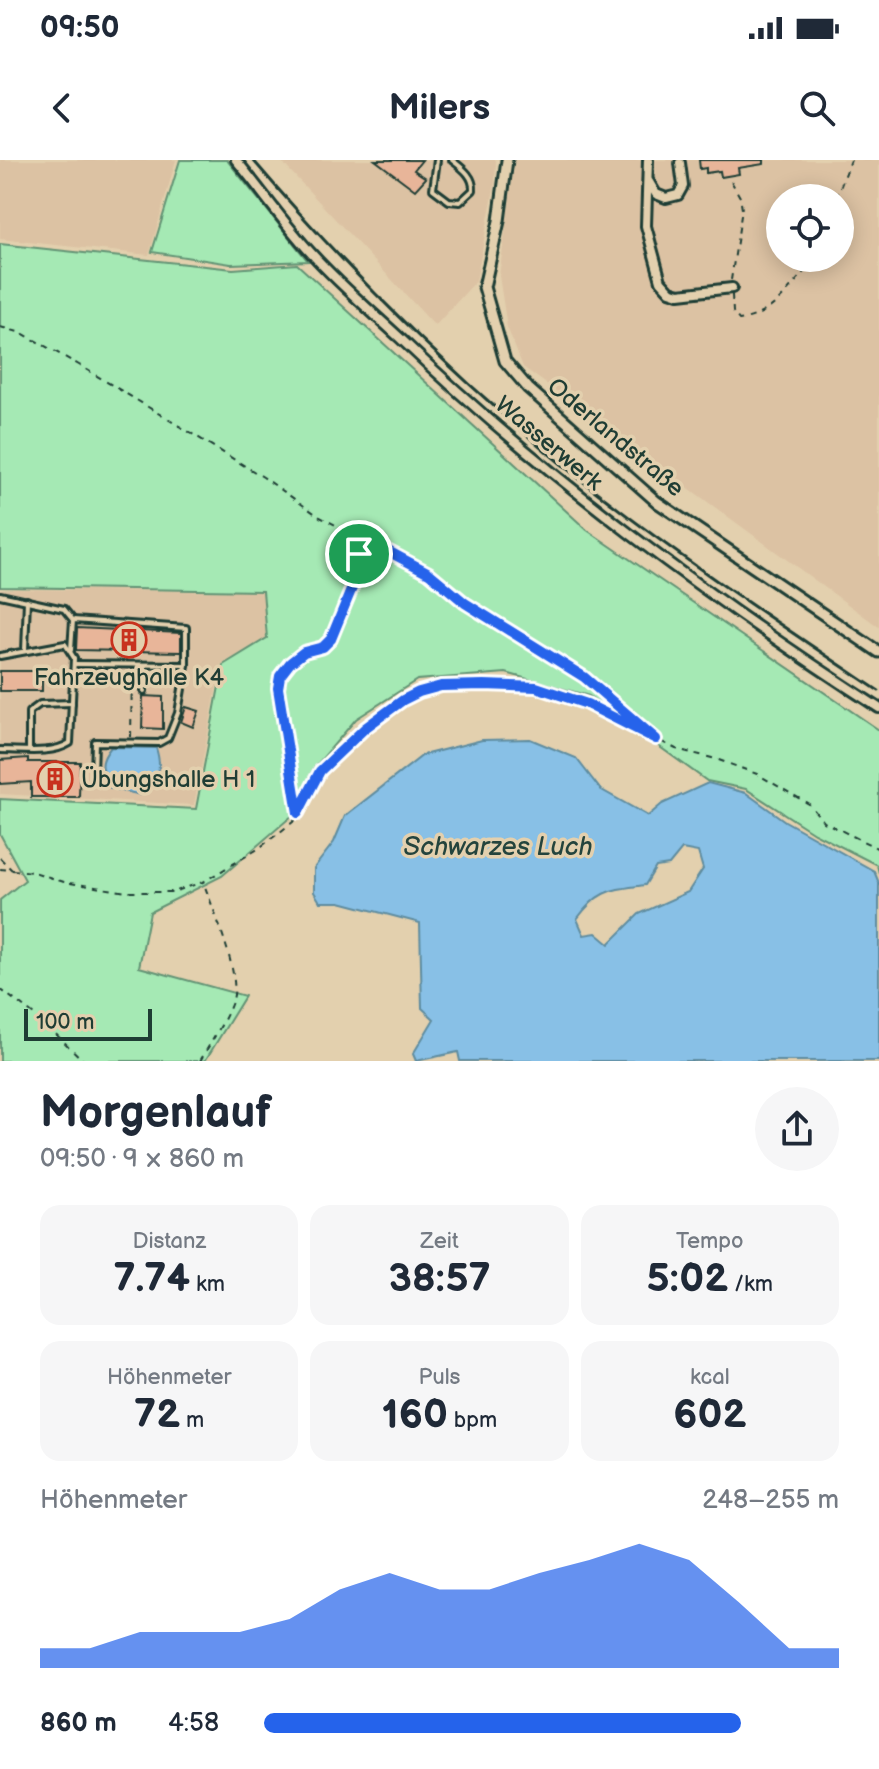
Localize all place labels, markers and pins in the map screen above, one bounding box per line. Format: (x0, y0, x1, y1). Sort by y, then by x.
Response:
pin (325, 520, 393, 588)
building icon: Fahrzeughalle K4 (110, 621, 148, 659)
place label: Fahrzeughalle K4 (34, 663, 225, 692)
building icon: Übungshalle H 1 (36, 760, 74, 798)
place label: Übungshalle H 1 (81, 765, 255, 794)

